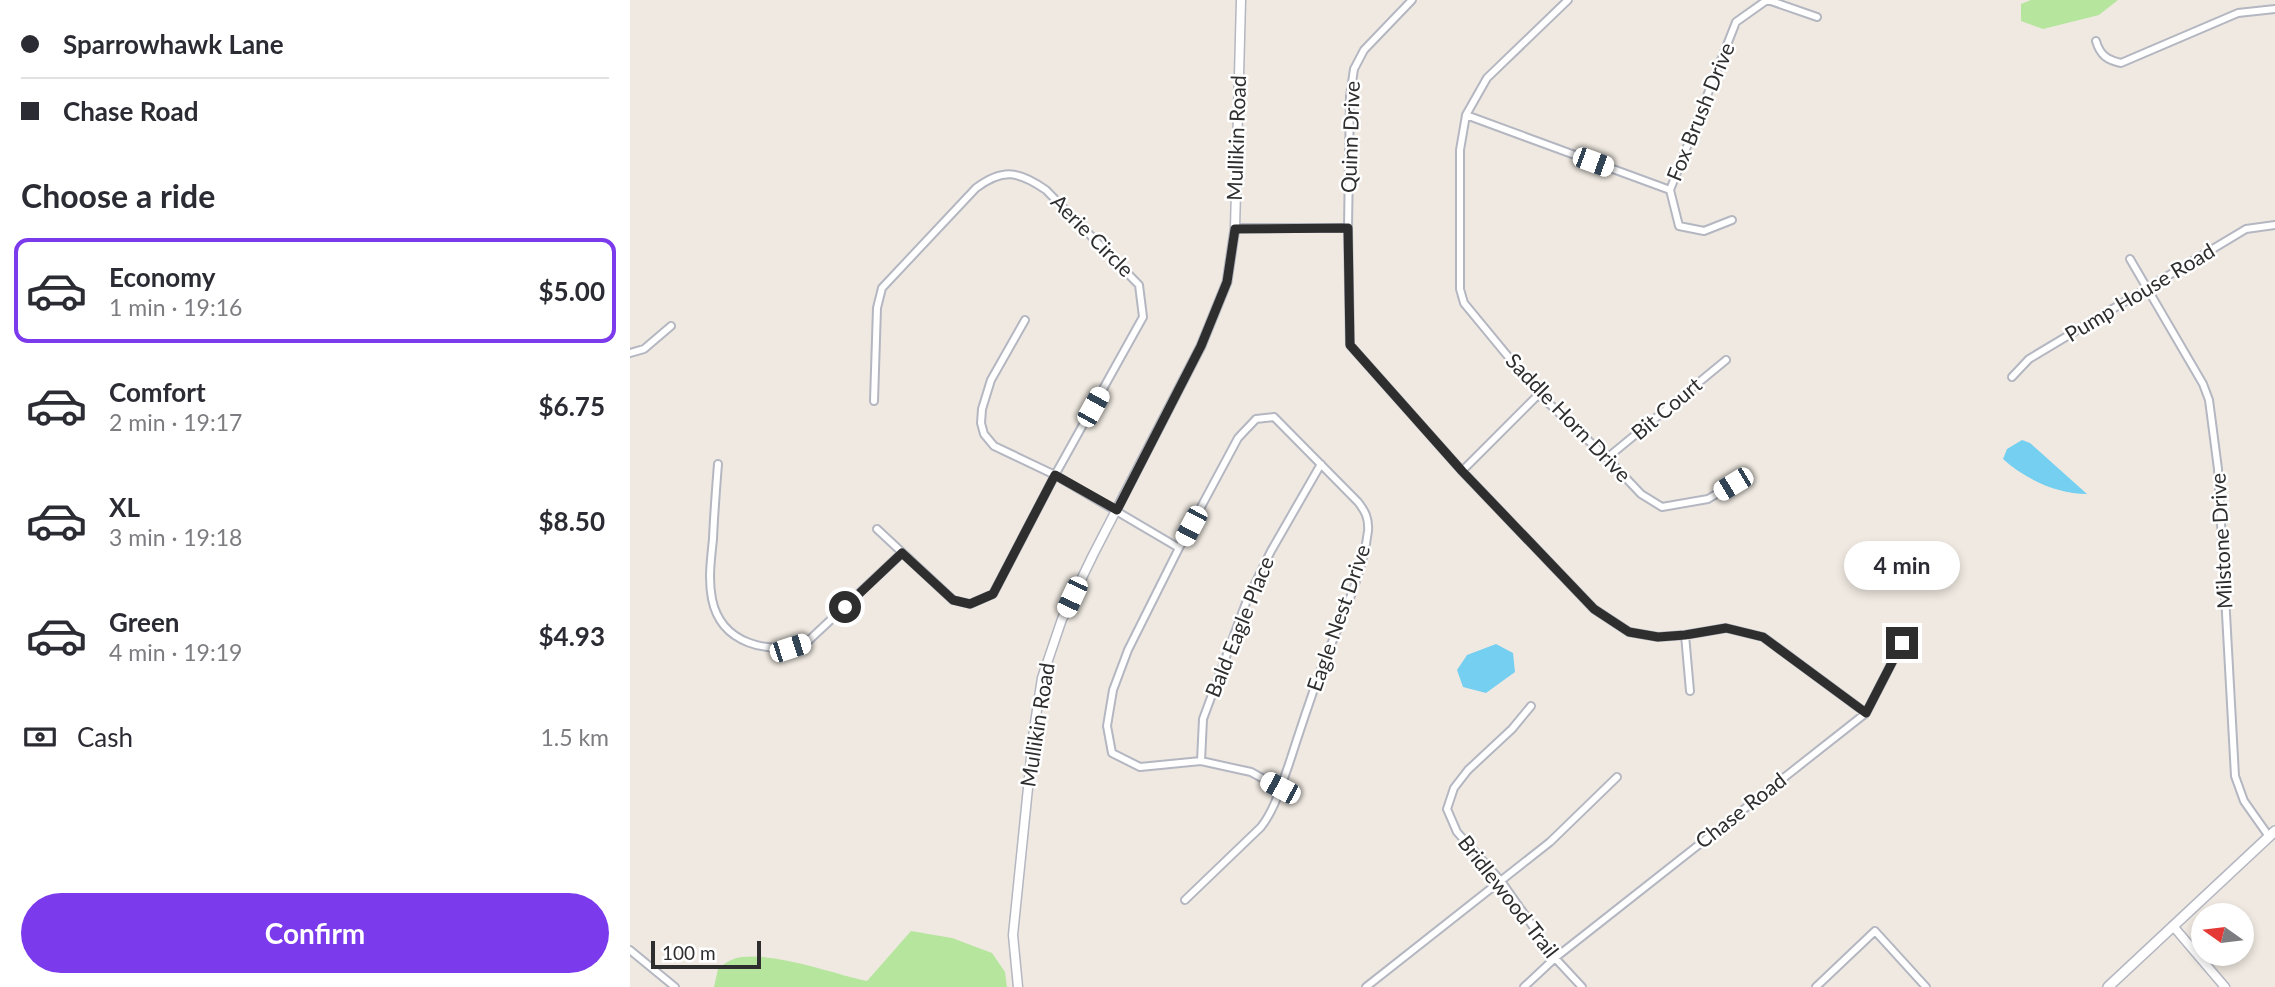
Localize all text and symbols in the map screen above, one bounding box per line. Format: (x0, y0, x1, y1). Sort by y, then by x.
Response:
text: Sparrowhawk Lane (63, 28, 284, 60)
street label: Fox Brush Drive (1660, 39, 1739, 184)
street label: Mullikin Road (1221, 75, 1250, 201)
street label: Quinn Drive (1335, 80, 1364, 193)
text: Chase Road (63, 95, 198, 127)
car (1570, 145, 1617, 179)
text: Choose a ride (21, 176, 215, 215)
street label: Aerie Circle (1047, 188, 1140, 281)
street label: Pump House Road (2060, 237, 2219, 346)
icon: car (25, 259, 88, 322)
text: Economy (109, 261, 215, 293)
text: $5.00 (539, 275, 605, 307)
text: 1 min · 19:16 (109, 293, 242, 321)
street label: Saddle Horn Drive (1501, 347, 1637, 486)
street label: Bit Court (1626, 371, 1707, 444)
icon: car (25, 374, 88, 437)
text: Comfort (109, 376, 206, 408)
car (1074, 384, 1113, 430)
text: $6.75 (539, 390, 605, 422)
text: 2 min · 19:17 (109, 408, 242, 436)
car (1710, 464, 1757, 504)
street label: Milstone Drive (2204, 472, 2237, 610)
icon: car (25, 489, 88, 552)
text: XL (109, 491, 140, 523)
car (1172, 503, 1211, 549)
text: $8.50 (539, 505, 605, 537)
text: 3 min · 19:18 (109, 523, 242, 551)
street label: Eagle Nest Drive (1301, 541, 1374, 694)
callout: 4 min (1844, 542, 1960, 590)
text: 4 min (1873, 551, 1931, 579)
street label: Bald Eagle Place (1199, 552, 1278, 700)
car (1054, 574, 1091, 620)
route start (829, 591, 861, 623)
icon: car (25, 604, 88, 667)
text: Green (109, 606, 179, 638)
text: $4.93 (539, 620, 605, 652)
route end (1886, 627, 1918, 659)
car (767, 632, 814, 664)
text: 4 min · 19:19 (109, 638, 242, 666)
street label: Mullikin Road (1014, 661, 1059, 789)
icon: cash (21, 718, 59, 756)
text: Cash (77, 721, 133, 753)
text: 1.5 km (540, 723, 609, 751)
street label: Chase Road (1690, 767, 1790, 853)
car (1257, 769, 1304, 807)
street label: Bridlewood Trail (1454, 830, 1565, 962)
button: Confirm (21, 893, 609, 973)
north arrow (2191, 903, 2254, 966)
map controls (2191, 903, 2254, 966)
scale bar (651, 938, 761, 970)
text: 100 m (662, 941, 716, 964)

